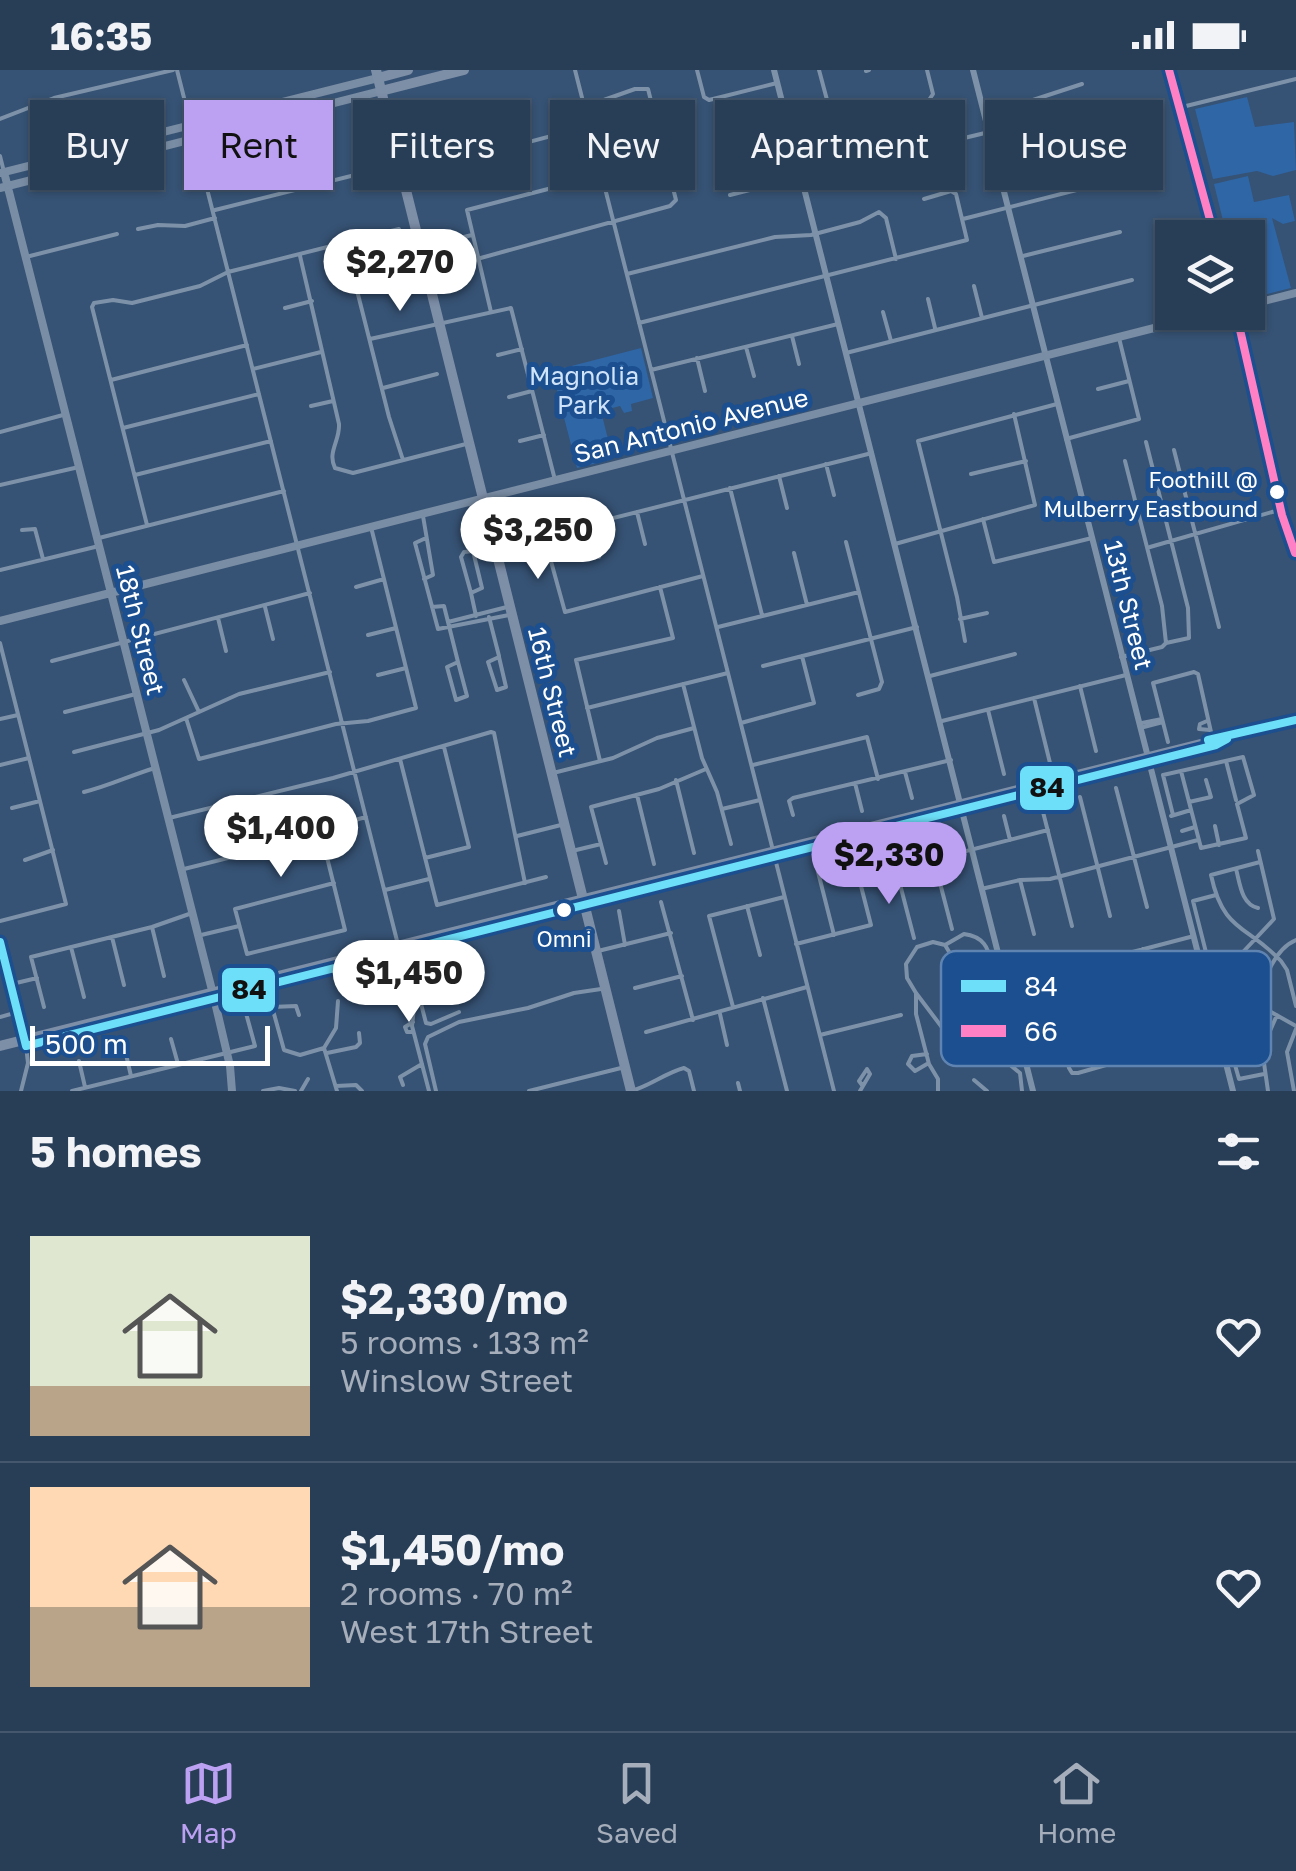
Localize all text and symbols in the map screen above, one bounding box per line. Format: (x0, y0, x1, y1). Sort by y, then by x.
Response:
text: 16:35 (50, 13, 152, 58)
chip: Buy (30, 100, 164, 190)
chip: Rent (184, 100, 333, 190)
chip: Filters (353, 100, 530, 190)
chip: New (550, 100, 695, 190)
chip: Apartment (715, 100, 965, 190)
chip: House (985, 100, 1163, 190)
map controls (1155, 220, 1265, 330)
button: layers (1155, 220, 1265, 330)
pin: $2,270 (319, 229, 481, 314)
text: $2,270 (346, 242, 454, 280)
park label: Magnolia Park (529, 360, 639, 420)
street label: San Antonio Avenue (571, 381, 811, 469)
place label: Foothill @ Mulberry Eastbound (1044, 466, 1258, 522)
marker: Foothill @ Mulberry Eastbound (1267, 482, 1287, 502)
pin: $3,250 (457, 497, 619, 582)
text: $3,250 (482, 510, 594, 548)
street label: 13th Street (1098, 537, 1160, 673)
street label: 18th Street (110, 562, 172, 698)
street label: 16th Street (522, 624, 584, 760)
line badge: 84 (1018, 764, 1076, 812)
text: 84 (1029, 770, 1065, 803)
pin: $1,400 (200, 795, 362, 880)
text: $1,400 (226, 808, 336, 846)
pin: $2,330 (808, 822, 970, 907)
text: $2,330 (833, 835, 945, 873)
marker: Omni (554, 900, 574, 920)
place label: Omni (536, 925, 592, 952)
pin: $1,450 (328, 940, 490, 1025)
legend (941, 951, 1271, 1066)
text: $1,450 (355, 953, 463, 991)
line badge: 84 (220, 966, 277, 1014)
text: 84 (1024, 969, 1058, 1002)
text: 84 (231, 972, 267, 1005)
text: 66 (1024, 1014, 1058, 1047)
scale bar (30, 1021, 270, 1066)
text: 500 m (45, 1027, 128, 1060)
icon: filters (1211, 1124, 1266, 1179)
text: 5 homes (30, 1126, 202, 1176)
text: $2,330/mo (340, 1273, 568, 1323)
icon: home (110, 1276, 230, 1396)
icon: heart (1211, 1309, 1266, 1364)
text: 5 rooms · 133 m² (340, 1323, 589, 1361)
text: Winslow Street (340, 1361, 573, 1399)
text: $1,450/mo (340, 1524, 565, 1574)
icon: home (110, 1527, 230, 1647)
icon: heart (1211, 1560, 1266, 1615)
text: 2 rooms · 70 m² (340, 1574, 573, 1612)
text: West 17th Street (340, 1612, 593, 1650)
tab: Map (180, 1756, 237, 1849)
tab: Saved (596, 1756, 678, 1849)
tab: Home (1037, 1756, 1116, 1849)

